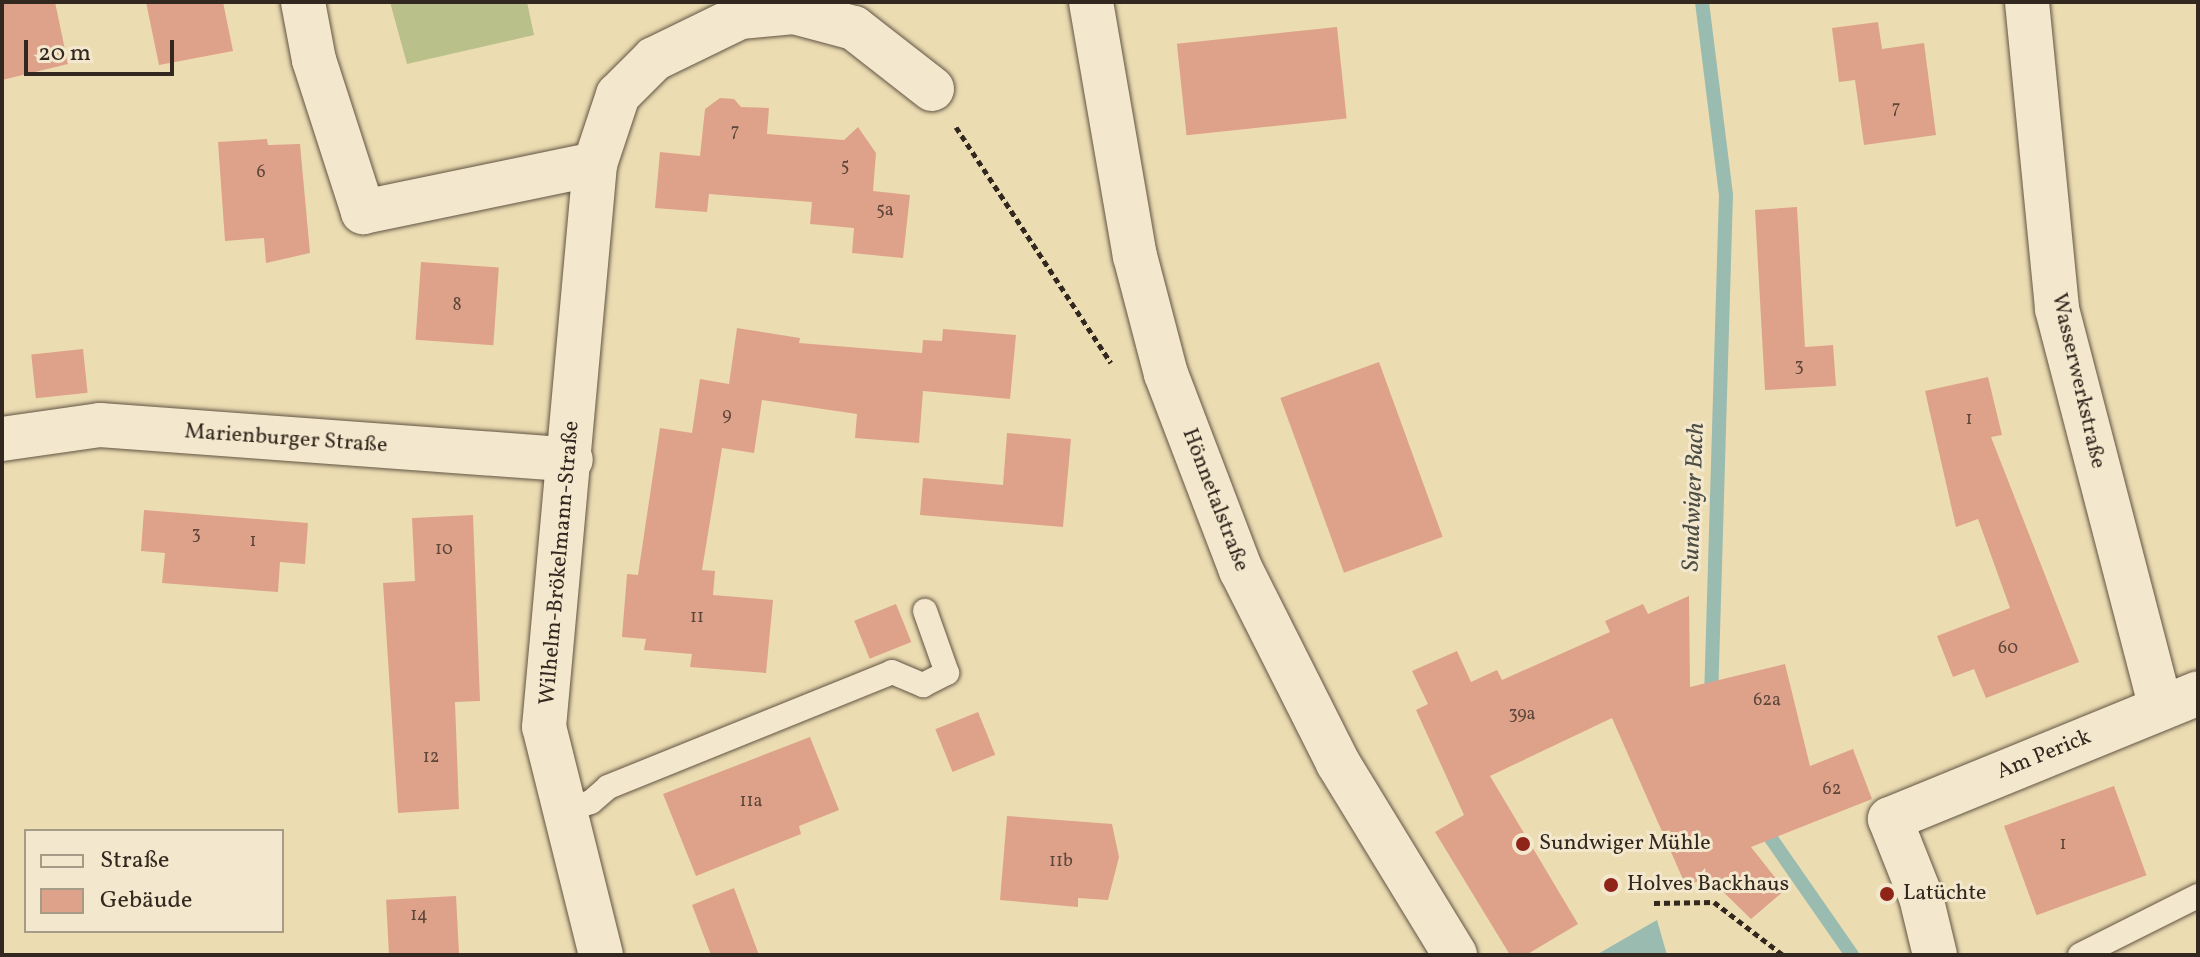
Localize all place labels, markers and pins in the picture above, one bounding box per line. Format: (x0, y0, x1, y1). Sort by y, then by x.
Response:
place label: Sundwiger Mühle (1539, 831, 1711, 857)
marker: Sundwiger Mühle (1514, 835, 1532, 853)
place label: Holves Backhaus (1627, 872, 1789, 898)
marker: Holves Backhaus (1602, 876, 1620, 894)
place label: Latüchte (1903, 881, 1986, 907)
marker: Latüchte (1878, 885, 1896, 903)

